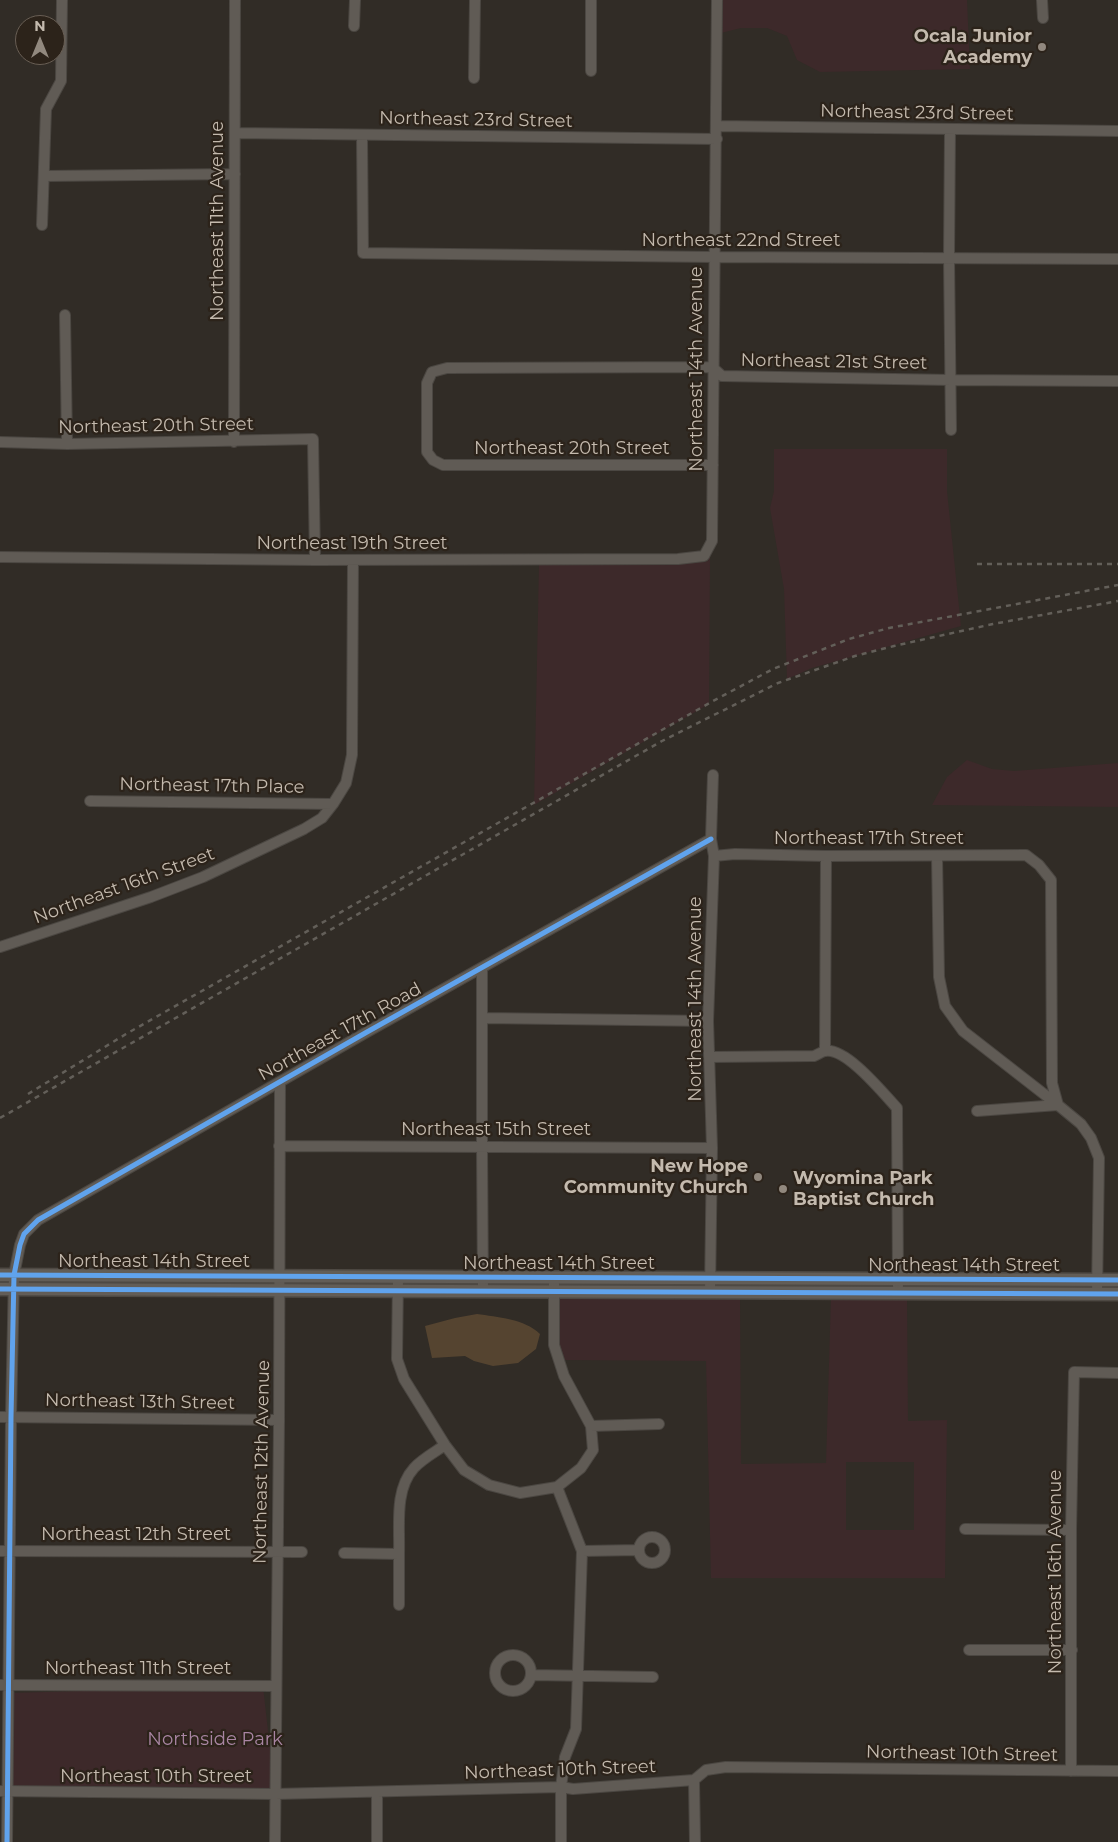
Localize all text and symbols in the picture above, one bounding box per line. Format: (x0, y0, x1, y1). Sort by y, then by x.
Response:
north arrow (15, 15, 65, 65)
text: N (34, 17, 46, 35)
place label: Ocala Junior Academy (914, 26, 1032, 68)
marker: Ocala Junior Academy (1036, 41, 1048, 53)
street label: Northeast 23rd Street (820, 101, 1014, 125)
street label: Northeast 23rd Street (379, 108, 573, 132)
street label: Northeast 11th Avenue (207, 121, 229, 321)
street label: Northeast 22nd Street (642, 230, 840, 252)
street label: Northeast 14th Avenue (686, 266, 708, 472)
street label: Northeast 21st Street (740, 350, 928, 374)
street label: Northeast 20th Street (58, 413, 254, 439)
street label: Northeast 20th Street (474, 438, 670, 460)
street label: Northeast 19th Street (256, 533, 448, 555)
street label: Northeast 17th Place (119, 774, 305, 798)
street label: Northeast 17th Street (774, 828, 964, 850)
street label: Northeast 16th Street (31, 843, 217, 929)
street label: Northeast 14th Avenue (685, 896, 707, 1102)
street label: Northeast 17th Road (255, 978, 425, 1086)
street label: Northeast 15th Street (401, 1119, 591, 1141)
place label: New Hope Community Church (564, 1156, 748, 1198)
place label: Wyomina Park Baptist Church (793, 1168, 934, 1210)
marker: New Hope Community Church (752, 1171, 764, 1183)
marker: Wyomina Park Baptist Church (777, 1183, 789, 1195)
street label: Northeast 14th Street (58, 1251, 250, 1273)
street label: Northeast 14th Street (463, 1253, 655, 1275)
street label: Northeast 14th Street (868, 1255, 1060, 1277)
street label: Northeast 12th Avenue (249, 1360, 275, 1564)
street label: Northeast 13th Street (45, 1390, 235, 1414)
street label: Northeast 16th Avenue (1045, 1470, 1067, 1674)
street label: Northeast 12th Street (41, 1524, 231, 1546)
street label: Northeast 11th Street (45, 1658, 231, 1680)
park label: Northside Park (147, 1729, 283, 1751)
street label: Northeast 10th Street (866, 1742, 1058, 1766)
street label: Northeast 10th Street (464, 1756, 656, 1784)
street label: Northeast 10th Street (60, 1766, 252, 1788)

